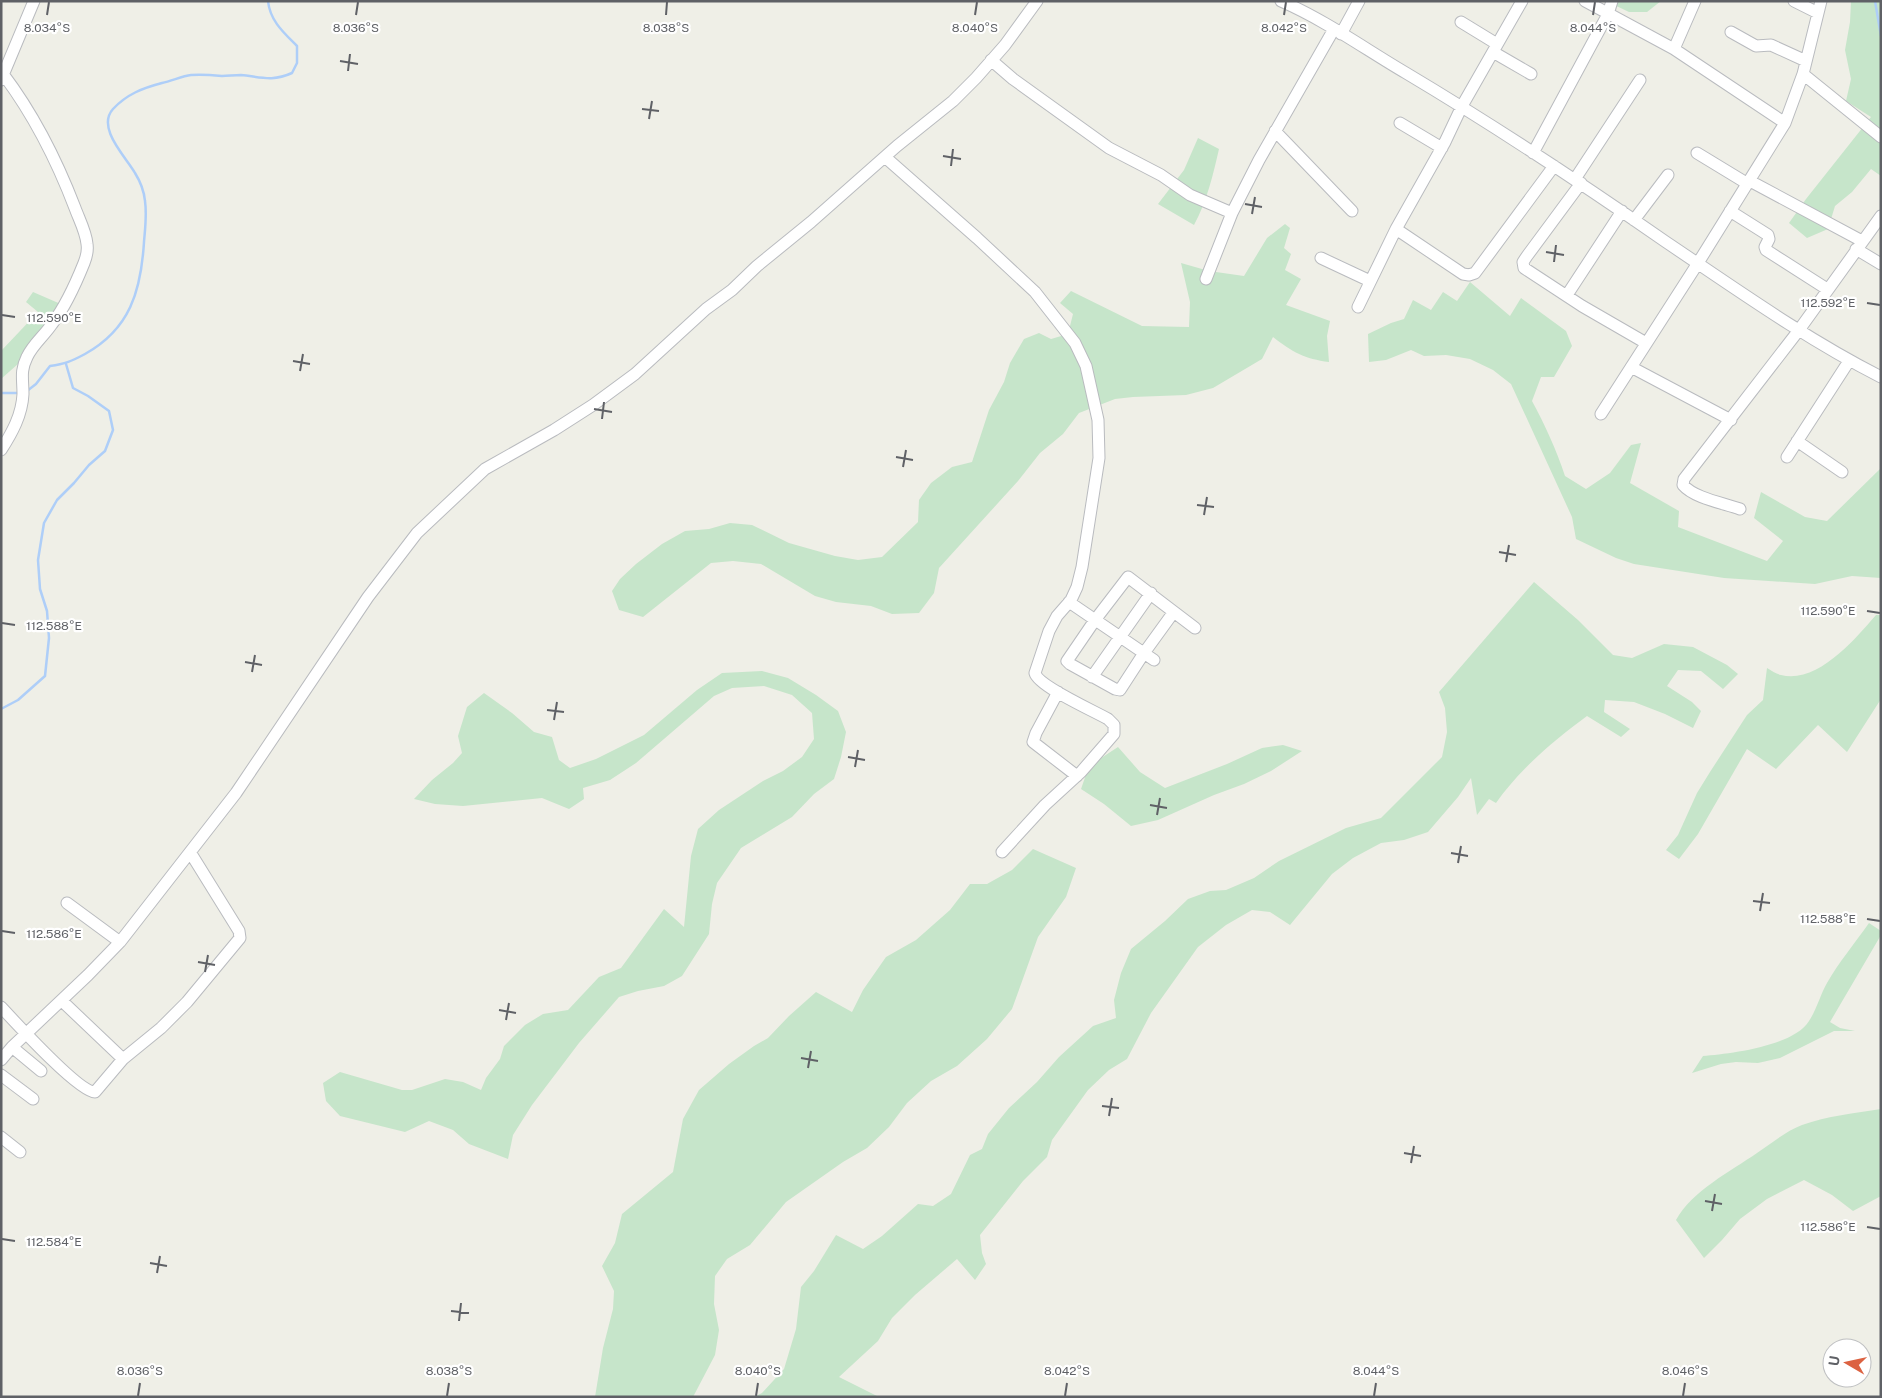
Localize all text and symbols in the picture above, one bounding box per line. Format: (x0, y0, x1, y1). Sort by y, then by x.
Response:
text: 8.034°S (24, 21, 70, 35)
text: 8.036°S (333, 21, 379, 35)
text: 8.038°S (643, 21, 689, 35)
text: 8.040°S (952, 21, 998, 35)
text: 8.042°S (1261, 21, 1307, 35)
text: 8.044°S (1570, 21, 1616, 35)
text: 112.592°E (1801, 296, 1855, 310)
text: 112.590°E (26, 311, 82, 325)
text: 112.590°E (1800, 604, 1856, 618)
text: 112.588°E (26, 619, 82, 633)
text: 112.588°E (1800, 912, 1856, 926)
text: 112.586°E (26, 927, 82, 941)
text: 112.586°E (1800, 1220, 1856, 1234)
text: 112.584°E (26, 1235, 82, 1249)
north arrow (1822, 1338, 1872, 1388)
text: U (1825, 1355, 1843, 1367)
text: 8.036°S (117, 1364, 163, 1378)
text: 8.038°S (426, 1364, 472, 1378)
text: 8.040°S (735, 1364, 781, 1378)
text: 8.042°S (1044, 1364, 1090, 1378)
text: 8.044°S (1353, 1364, 1399, 1378)
text: 8.046°S (1662, 1364, 1708, 1378)

